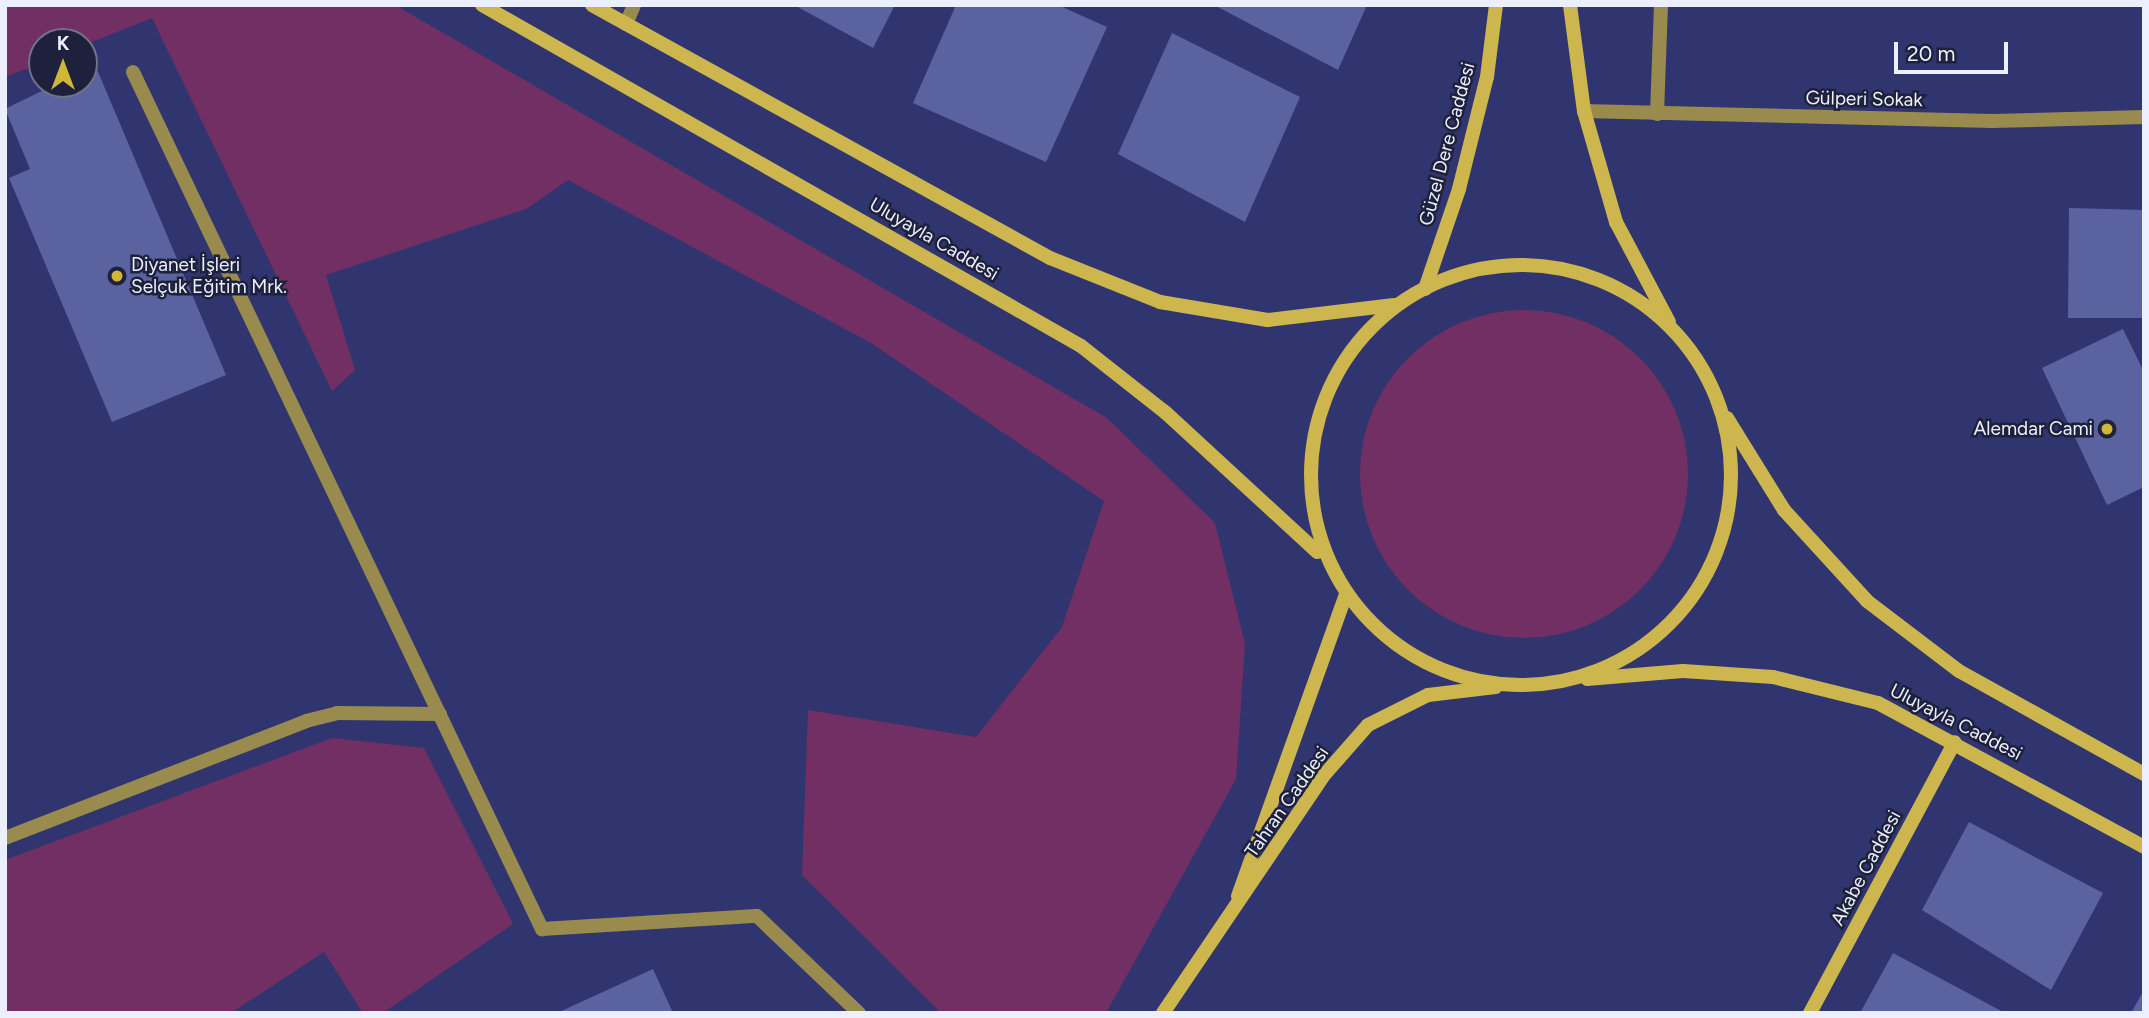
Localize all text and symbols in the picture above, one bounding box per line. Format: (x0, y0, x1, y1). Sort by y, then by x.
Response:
north arrow (28, 28, 98, 98)
scale bar (1897, 28, 2011, 72)
text: K (57, 32, 69, 55)
text: 20 m (1907, 41, 1955, 66)
street label: Güzel Dere Caddesi (1414, 60, 1480, 228)
street label: Gülperi Sokak (1805, 87, 1923, 111)
street label: Uluyayla Caddesi (865, 193, 1003, 285)
place label: Diyanet İşleri Selçuk Eğitim Mrk. (131, 254, 287, 298)
marker: Diyanet İşleri Selçuk Eğitim Mrk. (109, 268, 125, 284)
place label: Alemdar Cami (1974, 418, 2093, 440)
marker: Alemdar Cami (2099, 421, 2115, 437)
street label: Uluyayla Caddesi (1886, 679, 2026, 765)
street label: Tahran Caddesi (1240, 742, 1334, 862)
street label: Akabe Caddesi (1826, 807, 1906, 929)

